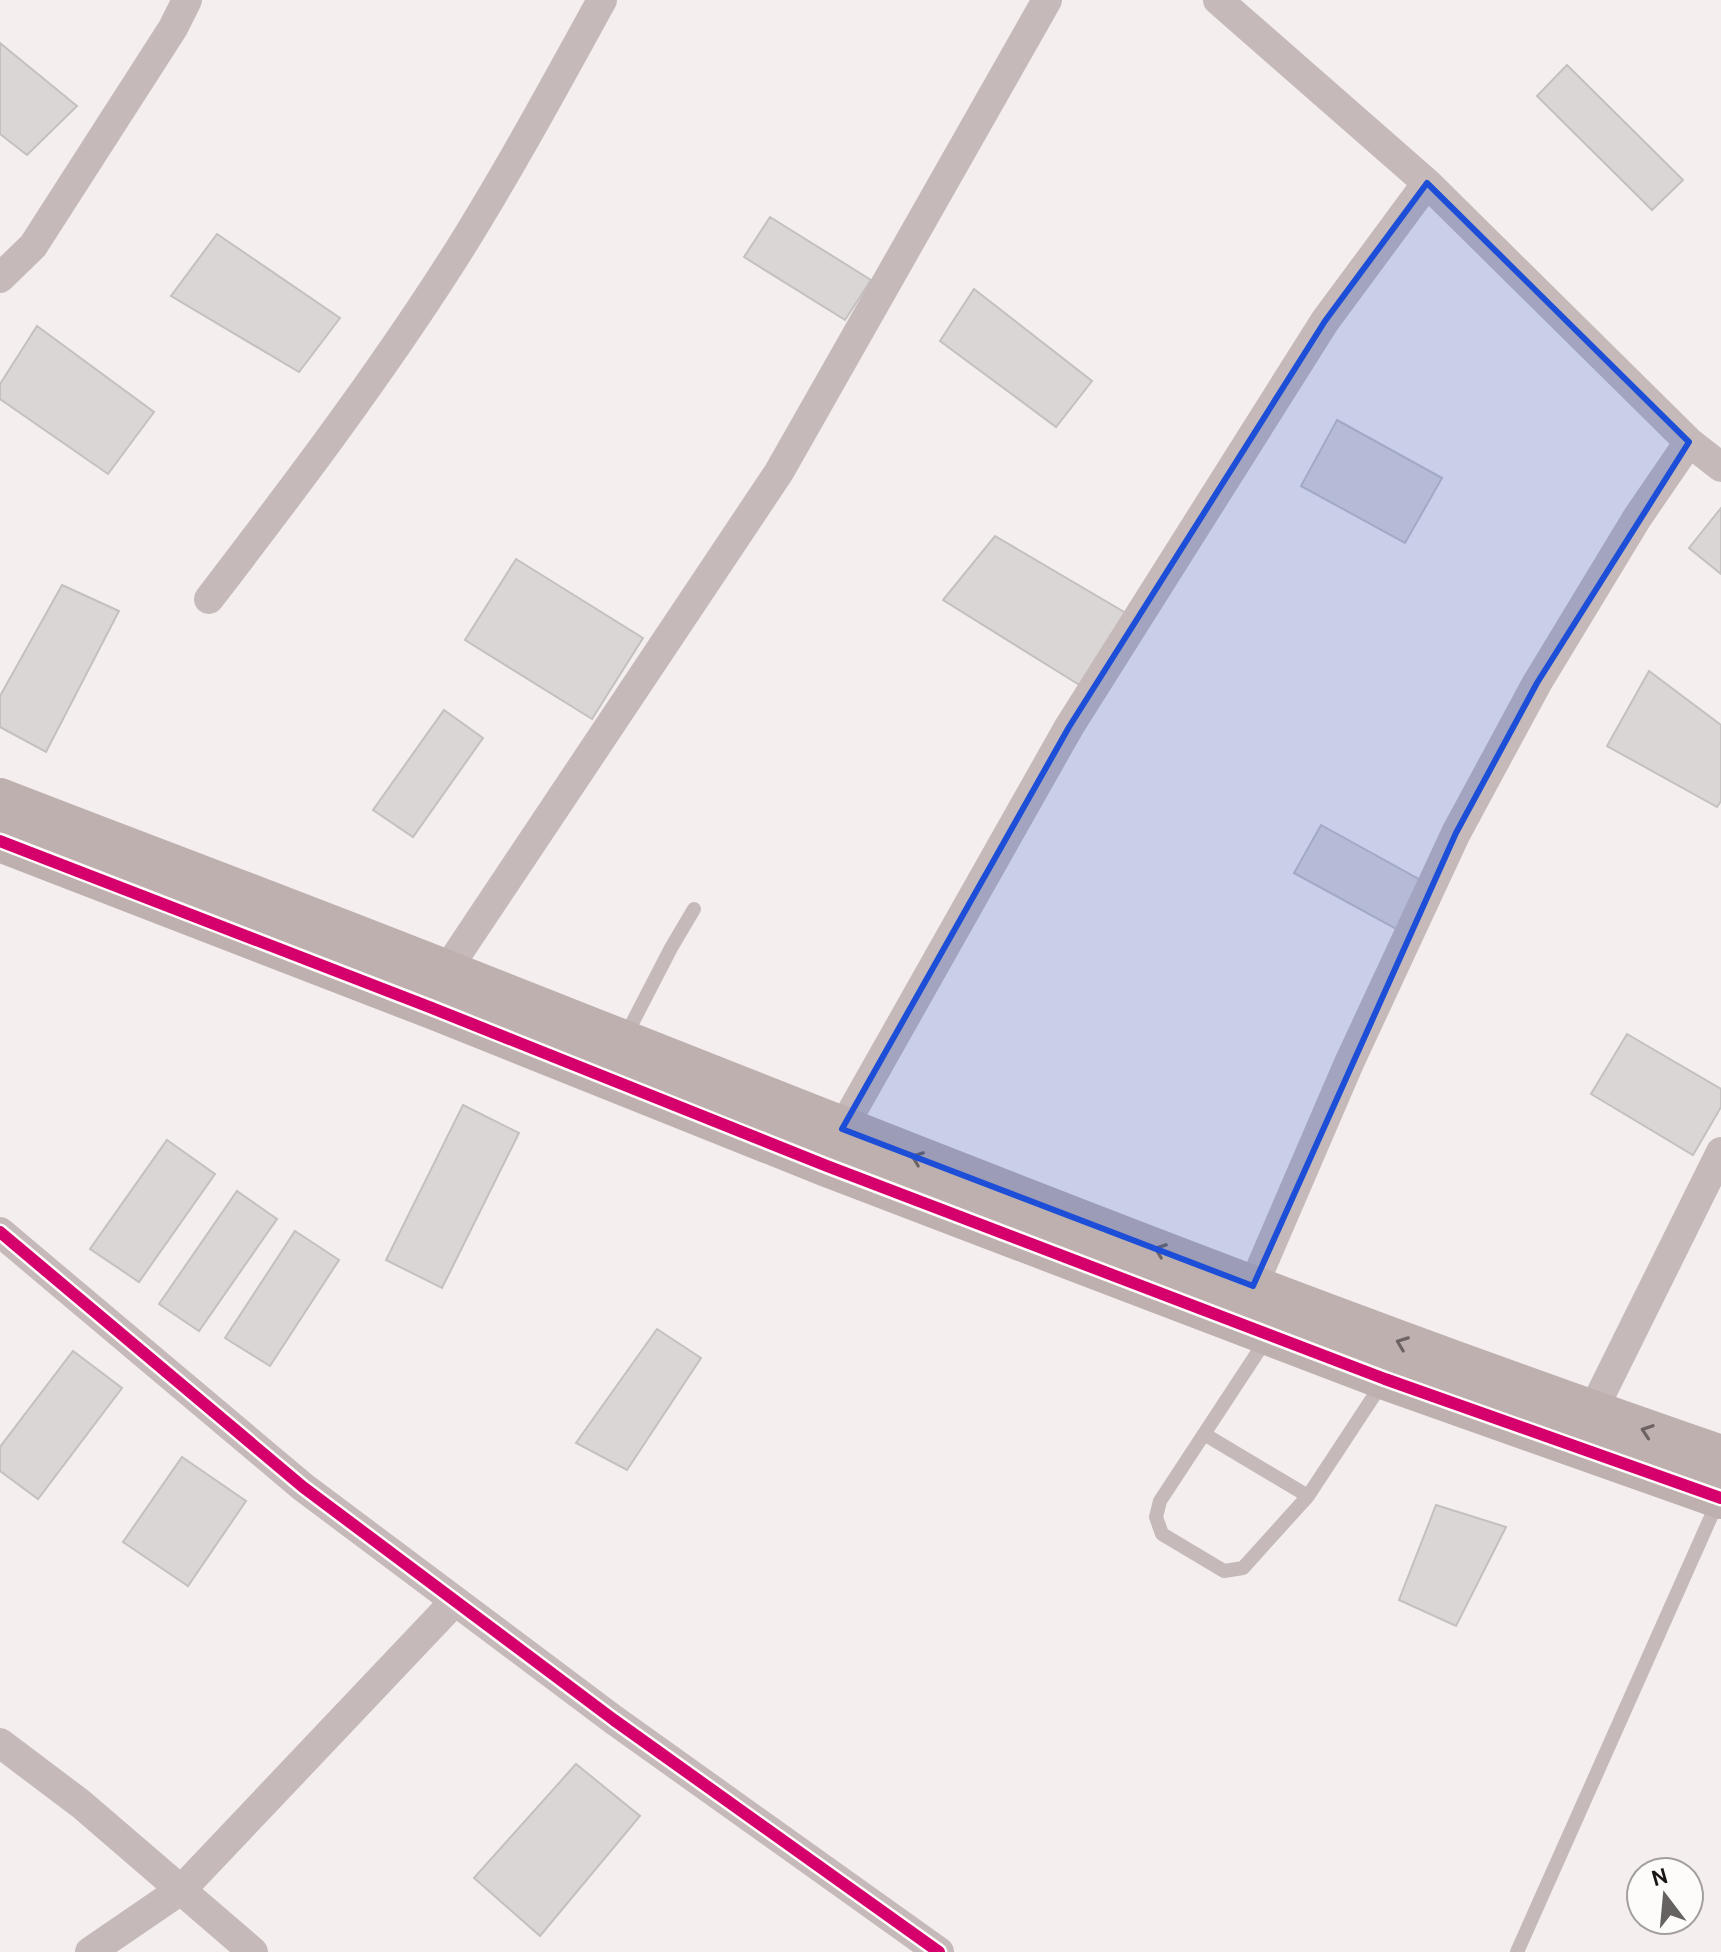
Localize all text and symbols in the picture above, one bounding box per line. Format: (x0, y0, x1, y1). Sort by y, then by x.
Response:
one-way arrow (910, 1151, 924, 1168)
one-way arrow (1153, 1243, 1167, 1260)
one-way arrow (1396, 1336, 1410, 1353)
one-way arrow (1641, 1424, 1655, 1440)
north arrow (1625, 1856, 1705, 1936)
text: N (1648, 1862, 1671, 1892)

